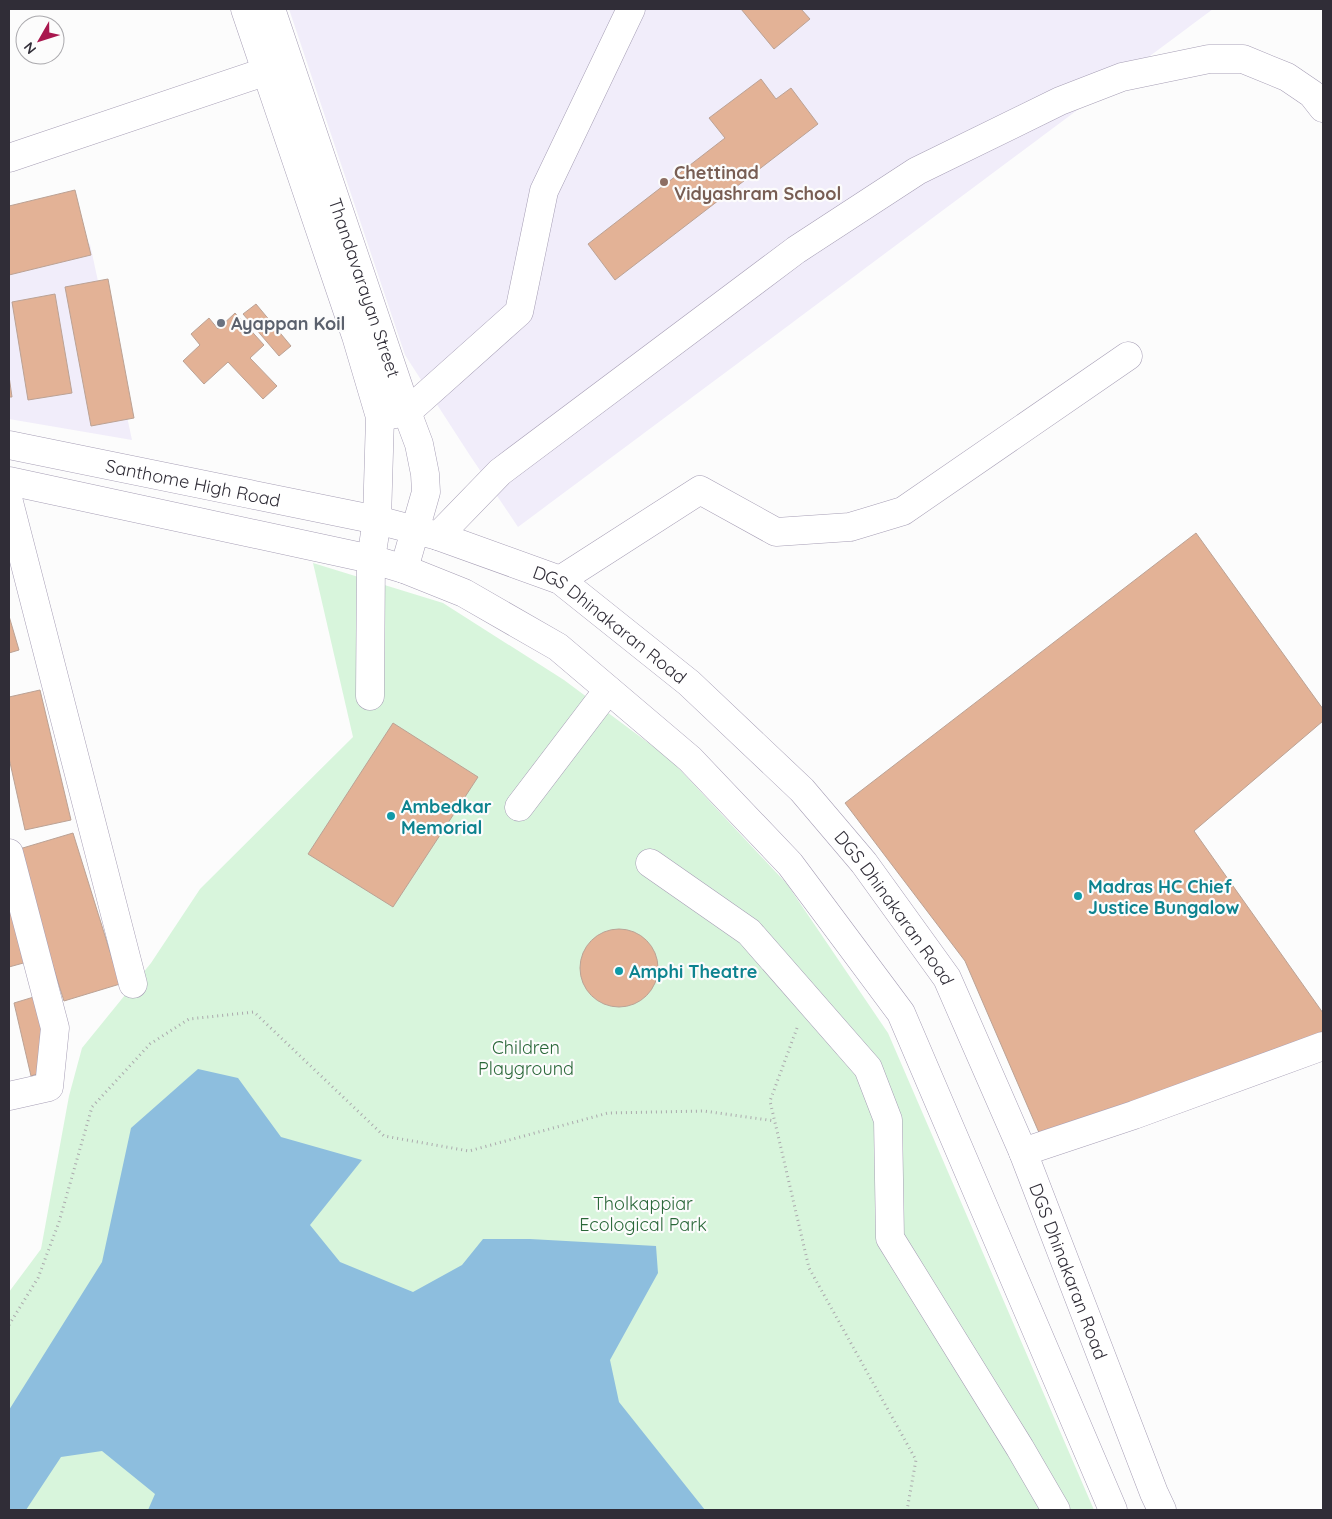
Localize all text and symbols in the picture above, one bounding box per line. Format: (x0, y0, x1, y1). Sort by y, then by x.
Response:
north arrow (15, 15, 65, 65)
text: N (20, 39, 40, 58)
place label: Chettinad Vidyashram School (674, 161, 841, 205)
marker: Chettinad Vidyashram School (658, 176, 670, 188)
street label: Thandavarayan Street (324, 195, 406, 380)
place label: Ayappan Koil (231, 312, 345, 335)
marker: Ayappan Koil (215, 317, 227, 329)
street label: Santhome High Road (104, 453, 283, 512)
street label: DGS Dhinakaran Road (530, 560, 692, 688)
place label: Ambedkar Memorial (401, 795, 492, 839)
marker: Ambedkar Memorial (385, 810, 397, 822)
street label: DGS Dhinakaran Road (830, 826, 960, 988)
place label: Madras HC Chief Justice Bungalow (1088, 875, 1240, 919)
marker: Madras HC Chief Justice Bungalow (1072, 890, 1084, 902)
place label: Amphi Theatre (629, 960, 757, 983)
marker: Amphi Theatre (613, 965, 625, 977)
park label: Children Playground (478, 1036, 574, 1080)
street label: DGS Dhinakaran Road (1024, 1180, 1113, 1362)
park label: Tholkappiar Ecological Park (579, 1192, 707, 1236)

